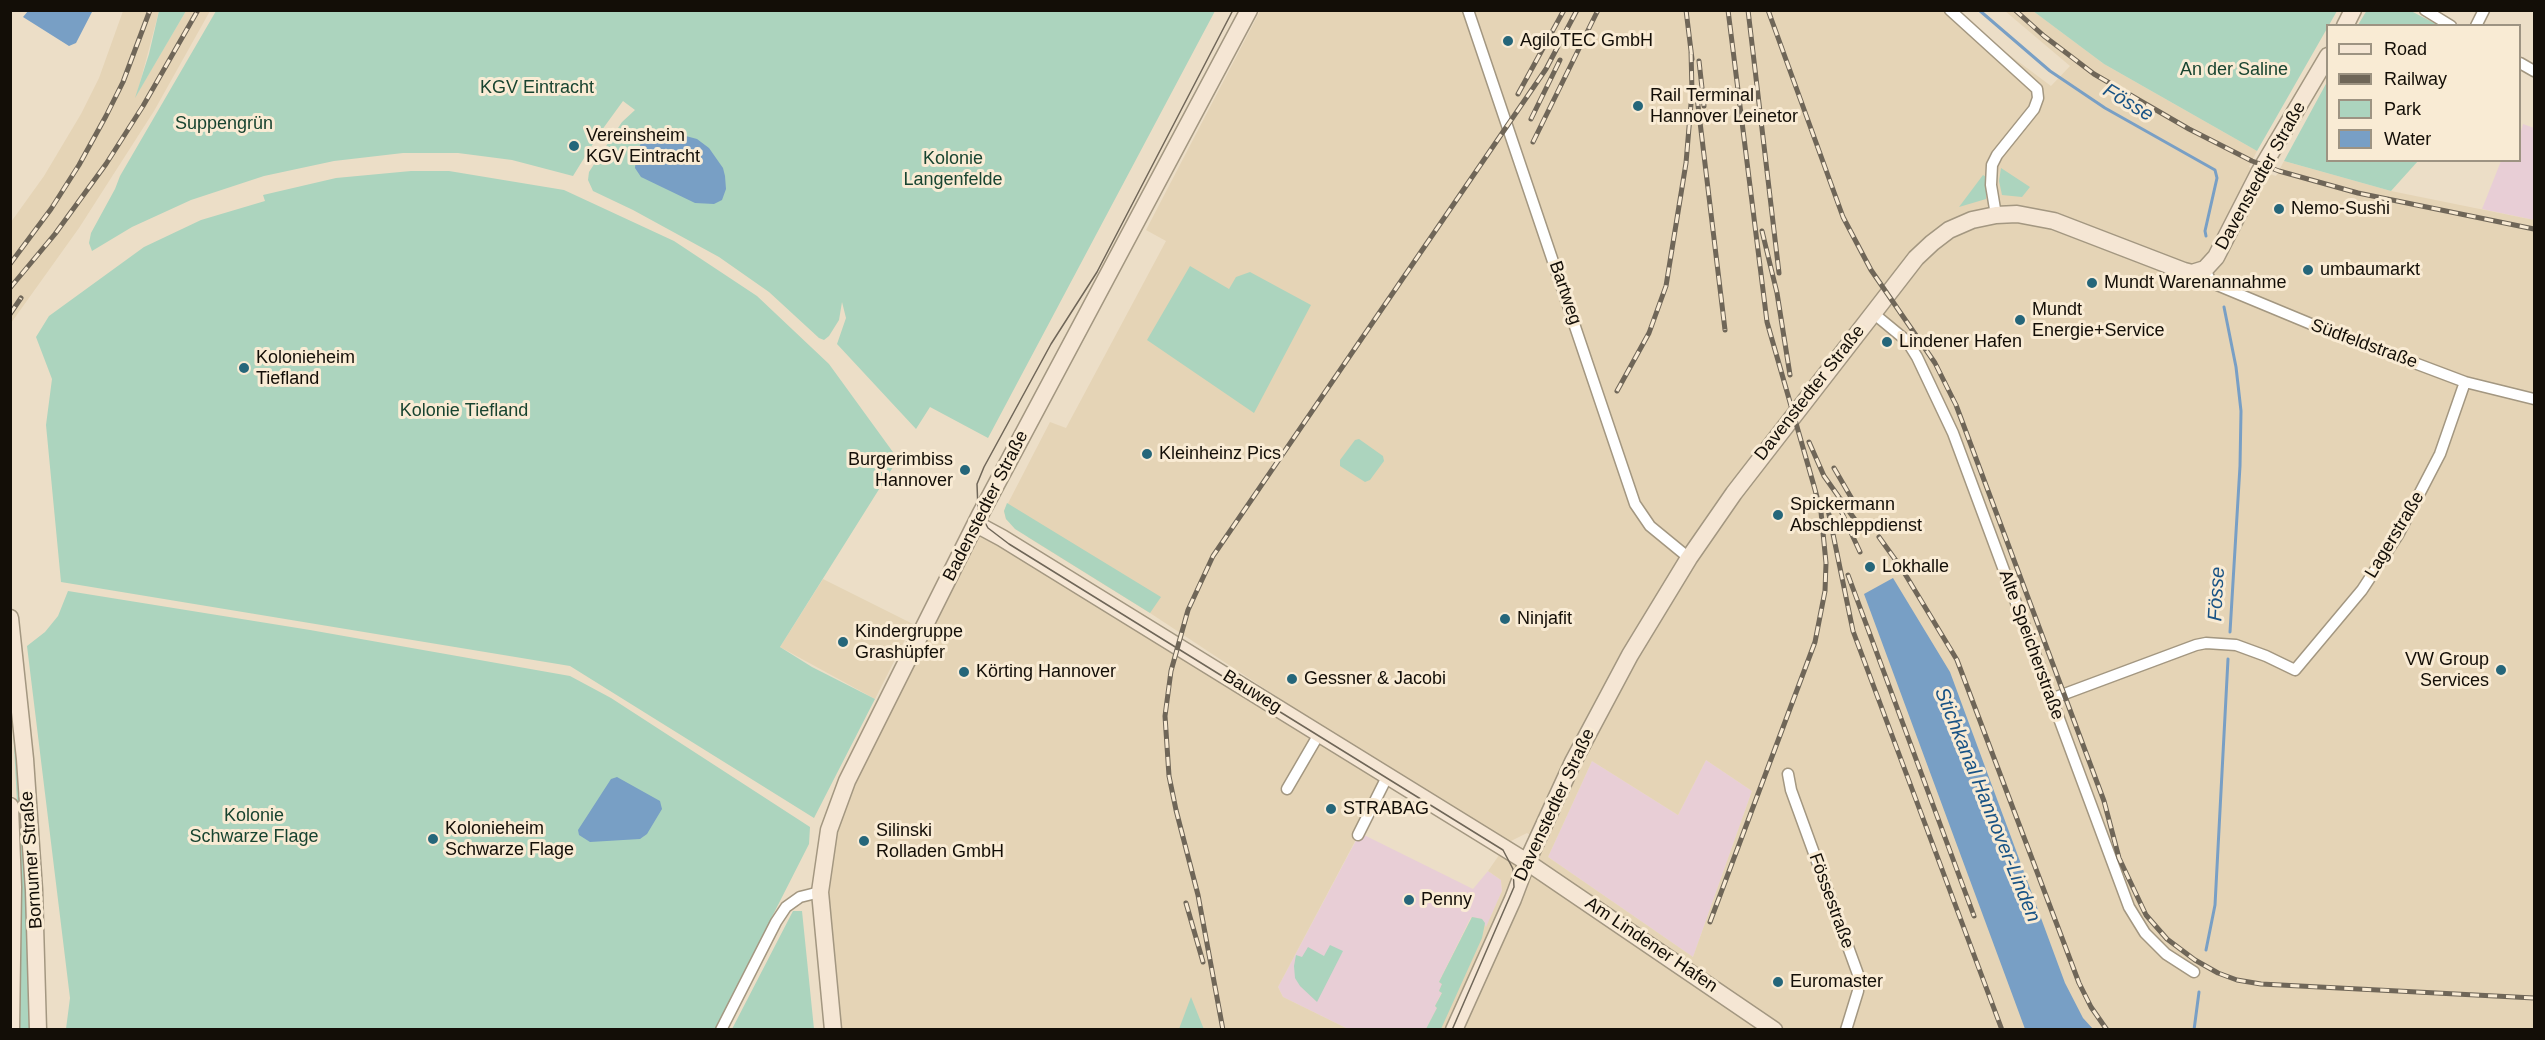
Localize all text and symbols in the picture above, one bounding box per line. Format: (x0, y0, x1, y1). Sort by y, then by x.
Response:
legend (2326, 24, 2521, 162)
place label: AgiloTEC GmbH (1520, 30, 1653, 52)
marker: AgiloTEC GmbH (1501, 34, 1515, 48)
text: Road (2384, 39, 2427, 59)
park label: An der Saline (2180, 59, 2288, 81)
text: Railway (2384, 69, 2447, 89)
park label: KGV Eintracht (480, 77, 594, 99)
water label: Fösse (2098, 79, 2158, 127)
place label: Rail Terminal Hannover Leinetor (1650, 85, 1798, 128)
street label: Davenstedter Straße (2211, 98, 2311, 254)
marker: Rail Terminal Hannover Leinetor (1631, 99, 1645, 113)
text: Park (2384, 99, 2421, 119)
park label: Suppengrün (175, 113, 273, 135)
place label: Vereinsheim KGV Eintracht (586, 125, 700, 168)
text: Water (2384, 129, 2431, 149)
marker: Vereinsheim KGV Eintracht (567, 139, 581, 153)
park label: Kolonie Langenfelde (903, 148, 1003, 190)
place label: Nemo-Sushi (2291, 198, 2390, 220)
marker: Nemo-Sushi (2272, 202, 2286, 216)
street label: Bartweg (1544, 258, 1586, 328)
place label: umbaumarkt (2320, 259, 2420, 281)
marker: umbaumarkt (2301, 263, 2315, 277)
place label: Mundt Warenannahme (2104, 272, 2286, 294)
marker: Mundt Warenannahme (2085, 276, 2099, 290)
place label: Mundt Energie+Service (2032, 299, 2165, 342)
marker: Mundt Energie+Service (2013, 313, 2027, 327)
street label: Südfeldstraße (2308, 315, 2420, 373)
street label: Davenstedter Straße (1750, 321, 1870, 465)
place label: Lindener Hafen (1899, 331, 2022, 353)
marker: Lindener Hafen (1880, 335, 1894, 349)
place label: Kolonieheim Tiefland (256, 347, 355, 389)
marker: Kolonieheim Tiefland (237, 361, 251, 375)
park label: Kolonie Tiefland (400, 400, 528, 422)
street label: Badenstedter Straße (939, 427, 1033, 585)
place label: Kleinheinz Pics (1159, 443, 1281, 465)
marker: Kleinheinz Pics (1140, 447, 1154, 461)
place label: Burgerimbiss Hannover (848, 449, 953, 492)
marker: Burgerimbiss Hannover (958, 463, 972, 477)
street label: Lagerstraße (2361, 488, 2429, 582)
place label: Spickermann Abschleppdienst (1790, 494, 1922, 536)
marker: Spickermann Abschleppdienst (1771, 508, 1785, 522)
place label: Lokhalle (1882, 556, 1949, 578)
marker: Lokhalle (1863, 560, 1877, 574)
water label: Fösse (2204, 566, 2230, 622)
street label: Alte Speicherstraße (1994, 567, 2068, 723)
place label: Ninjafit (1517, 608, 1572, 630)
marker: Ninjafit (1498, 612, 1512, 626)
place label: Kindergruppe Grashüpfer (855, 621, 963, 664)
marker: Kindergruppe Grashüpfer (836, 635, 850, 649)
place label: VW Group Services (2405, 649, 2489, 692)
place label: Körting Hannover (976, 661, 1116, 683)
marker: VW Group Services (2494, 663, 2508, 677)
marker: Körting Hannover (957, 665, 971, 679)
street label: Bauweg (1219, 666, 1285, 718)
place label: Gessner & Jacobi (1304, 668, 1446, 690)
marker: Gessner & Jacobi (1285, 672, 1299, 686)
water label: Stichkanal Hannover-Linden (1929, 684, 2045, 926)
street label: Davenstedter Straße (1510, 725, 1600, 885)
street label: Bornumer Straße (16, 790, 48, 930)
place label: STRABAG (1343, 798, 1429, 820)
marker: STRABAG (1324, 802, 1338, 816)
park label: Kolonie Schwarze Flage (189, 805, 319, 848)
place label: Kolonieheim Schwarze Flage (445, 818, 574, 860)
place label: Silinski Rolladen GmbH (876, 820, 1004, 862)
marker: Kolonieheim Schwarze Flage (426, 832, 440, 846)
marker: Silinski Rolladen GmbH (857, 834, 871, 848)
street label: Fössestraße (1804, 850, 1858, 952)
place label: Penny (1421, 889, 1472, 911)
marker: Penny (1402, 893, 1416, 907)
street label: Am Lindener Hafen (1581, 893, 1721, 997)
place label: Euromaster (1790, 971, 1883, 993)
marker: Euromaster (1771, 975, 1785, 989)

